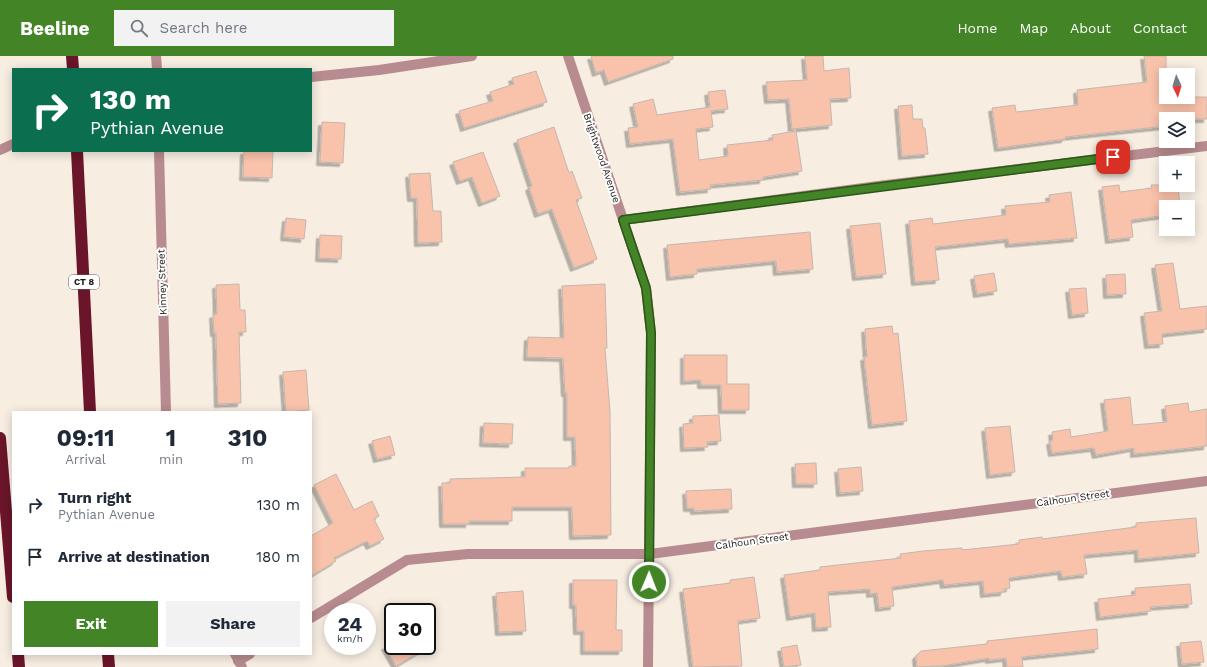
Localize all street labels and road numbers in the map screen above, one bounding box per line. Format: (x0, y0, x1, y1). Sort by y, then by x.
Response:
street label: Brightwood Avenue (582, 112, 623, 204)
street label: Kinney Street (155, 248, 169, 315)
road number: CT 8 (69, 275, 99, 289)
street label: Calhoun Street (1036, 487, 1111, 509)
street label: Calhoun Street (715, 530, 790, 552)

